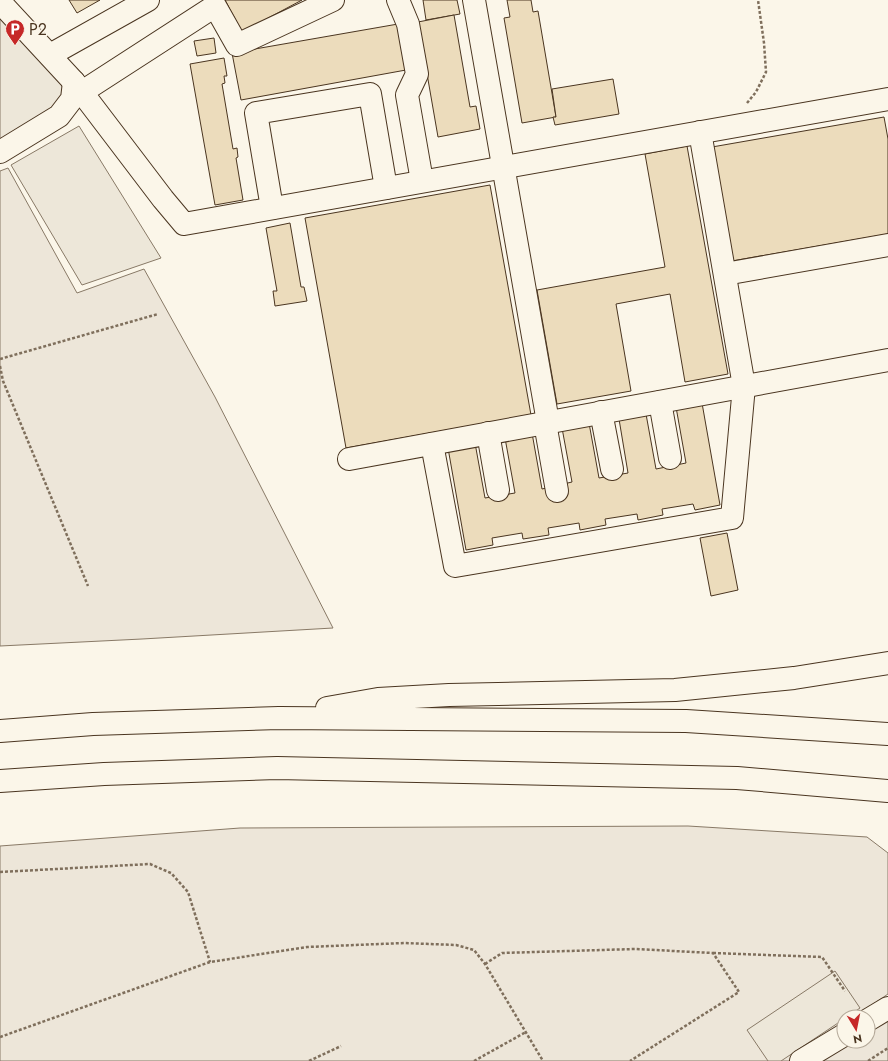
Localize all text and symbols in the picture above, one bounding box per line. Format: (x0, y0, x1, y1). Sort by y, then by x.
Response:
parking icon: P2 (4, 18, 26, 46)
place label: P2 (29, 18, 47, 41)
north arrow (836, 1009, 876, 1049)
text: N (852, 1030, 863, 1047)

